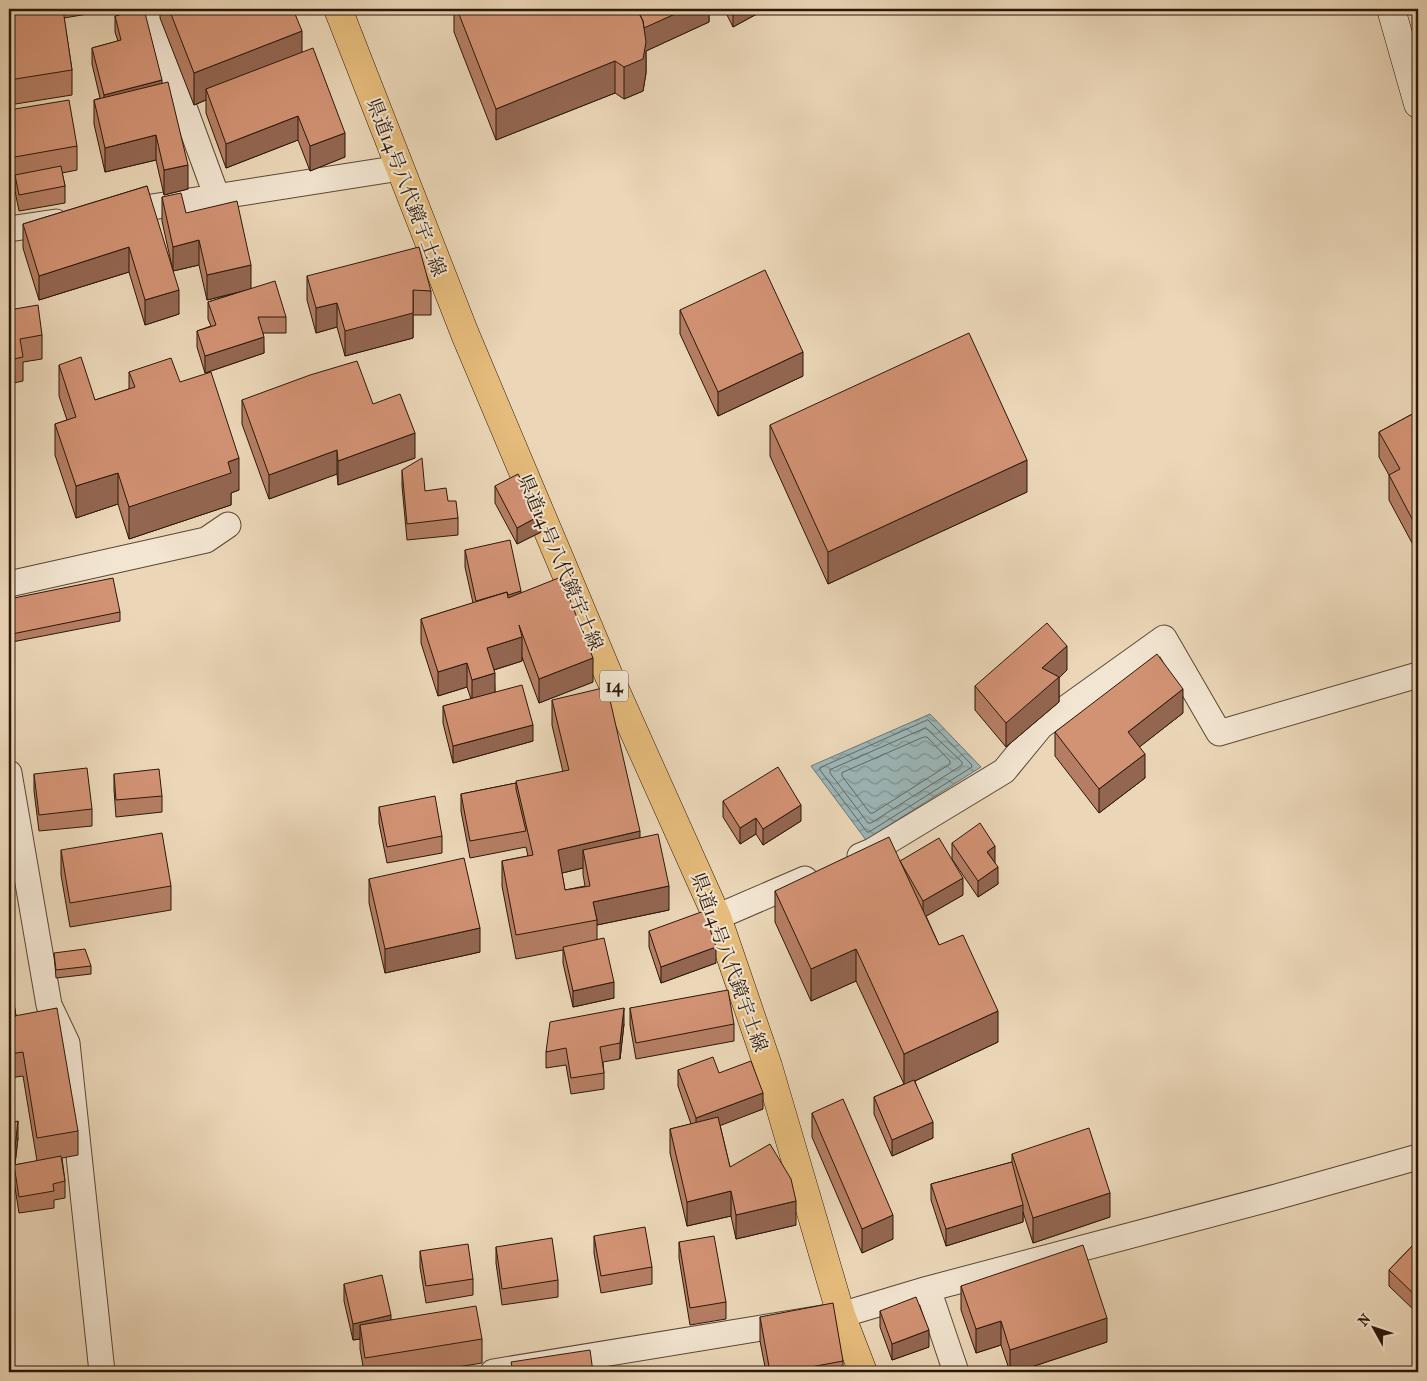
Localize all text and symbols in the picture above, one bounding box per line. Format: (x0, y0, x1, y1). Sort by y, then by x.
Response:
street label: 県道14号八代鏡宇土線 (362, 95, 450, 280)
street label: 県道14号八代鏡宇土線 (513, 471, 607, 654)
road number: 14 (600, 670, 628, 701)
street label: 県道14号八代鏡宇土線 (686, 870, 772, 1055)
north arrow (1350, 1304, 1400, 1354)
text: N (1354, 1310, 1375, 1329)

